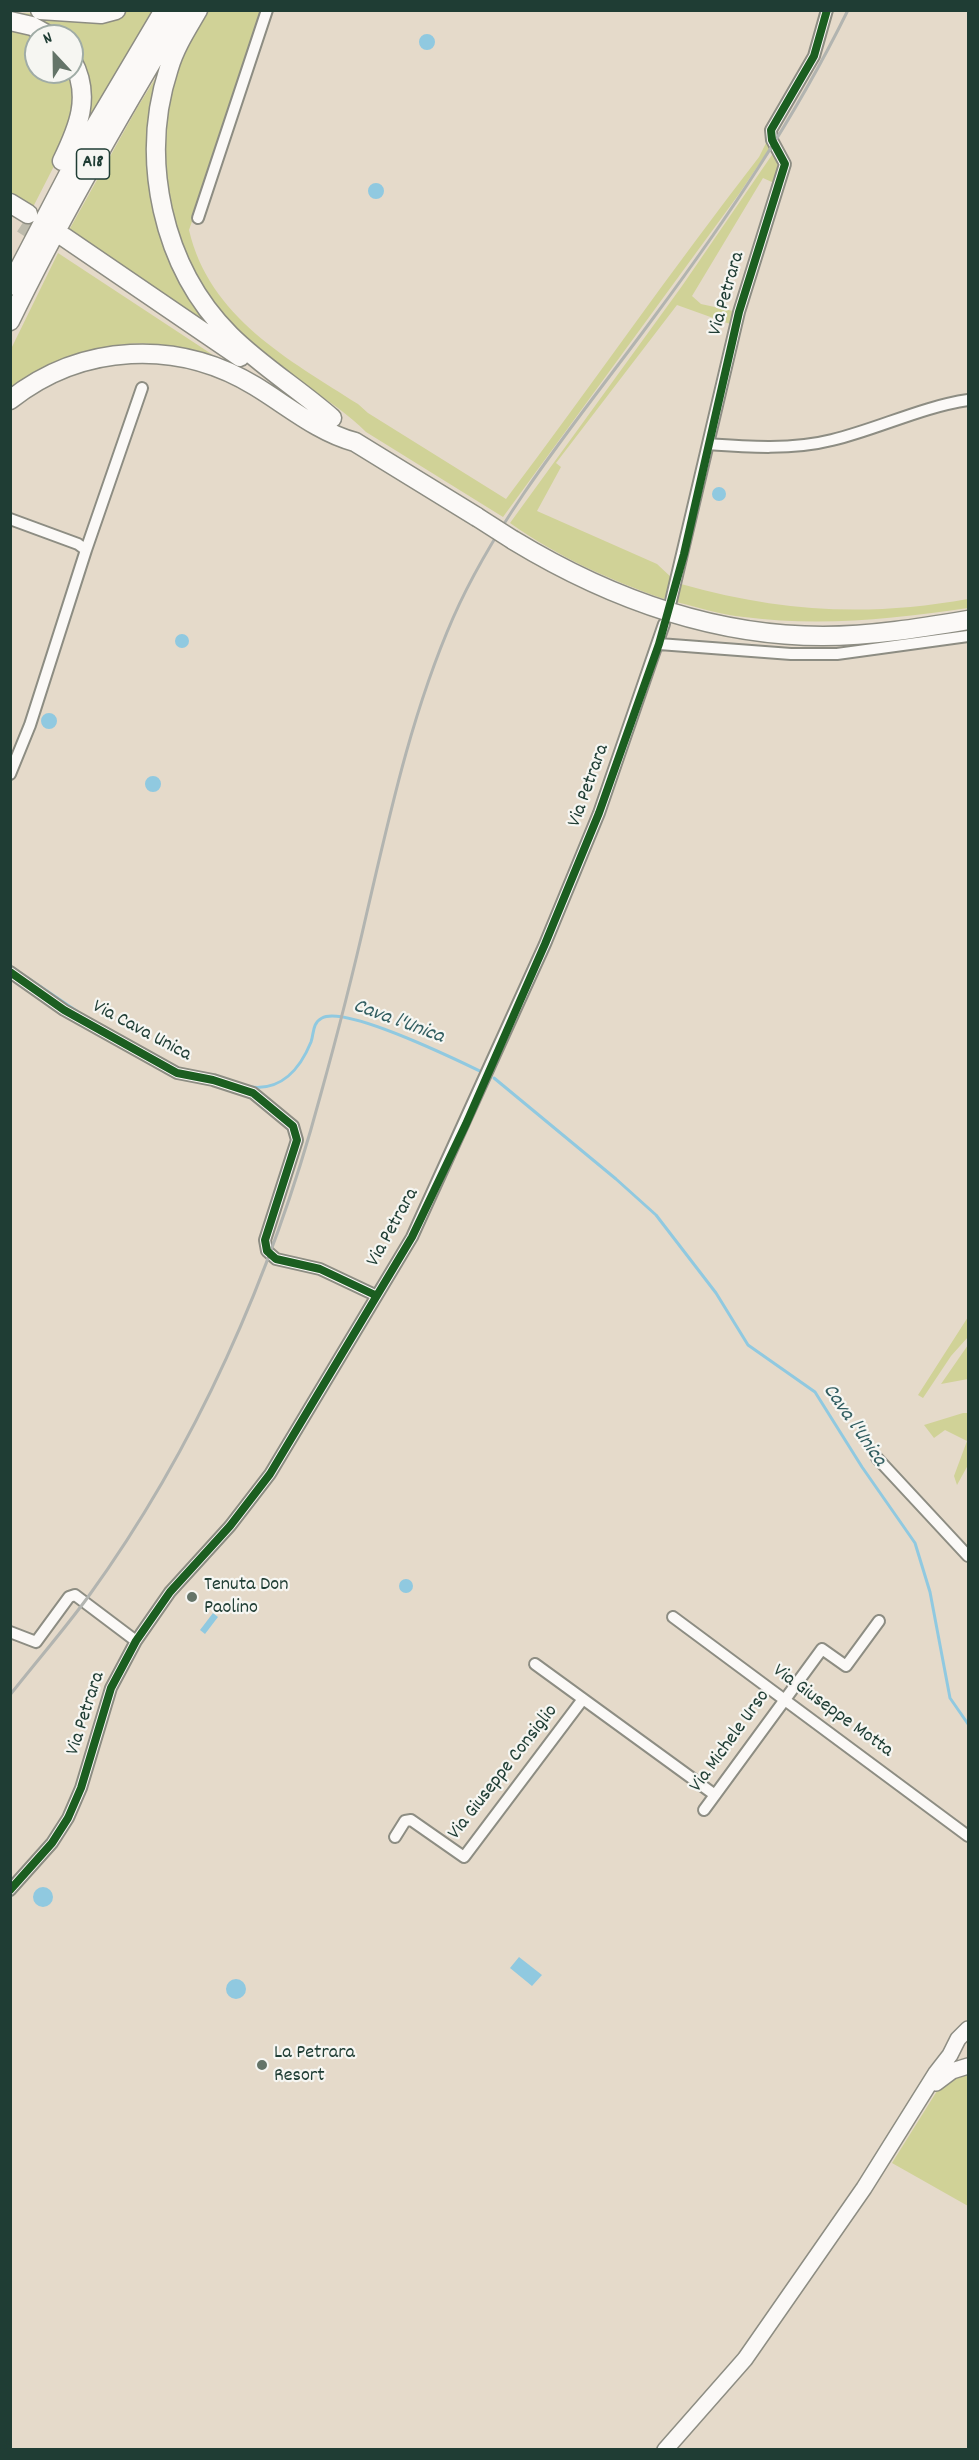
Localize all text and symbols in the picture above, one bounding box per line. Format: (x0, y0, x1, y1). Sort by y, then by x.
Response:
north arrow (24, 24, 84, 84)
text: N (40, 27, 56, 51)
road number: A18 (76, 149, 110, 179)
street label: Via Petrara (705, 249, 751, 339)
street label: Via Petrara (564, 741, 616, 831)
water label: Cava l'Unica (349, 995, 447, 1051)
street label: Via Cava Unica (87, 996, 195, 1068)
street label: Via Petrara (363, 1185, 425, 1271)
water label: Cava l'Unica (816, 1380, 890, 1472)
place label: Tenuta Don Paolino (204, 1574, 288, 1621)
marker: Tenuta Don Paolino (185, 1590, 199, 1604)
street label: Via Giuseppe Motta (767, 1660, 897, 1764)
street label: Via Petrara (62, 1669, 112, 1759)
street label: Via Michele Urso (686, 1686, 776, 1798)
street label: Via Giuseppe Consiglio (444, 1701, 564, 1845)
place label: La Petrara Resort (274, 2042, 355, 2089)
marker: La Petrara Resort (255, 2058, 269, 2072)

